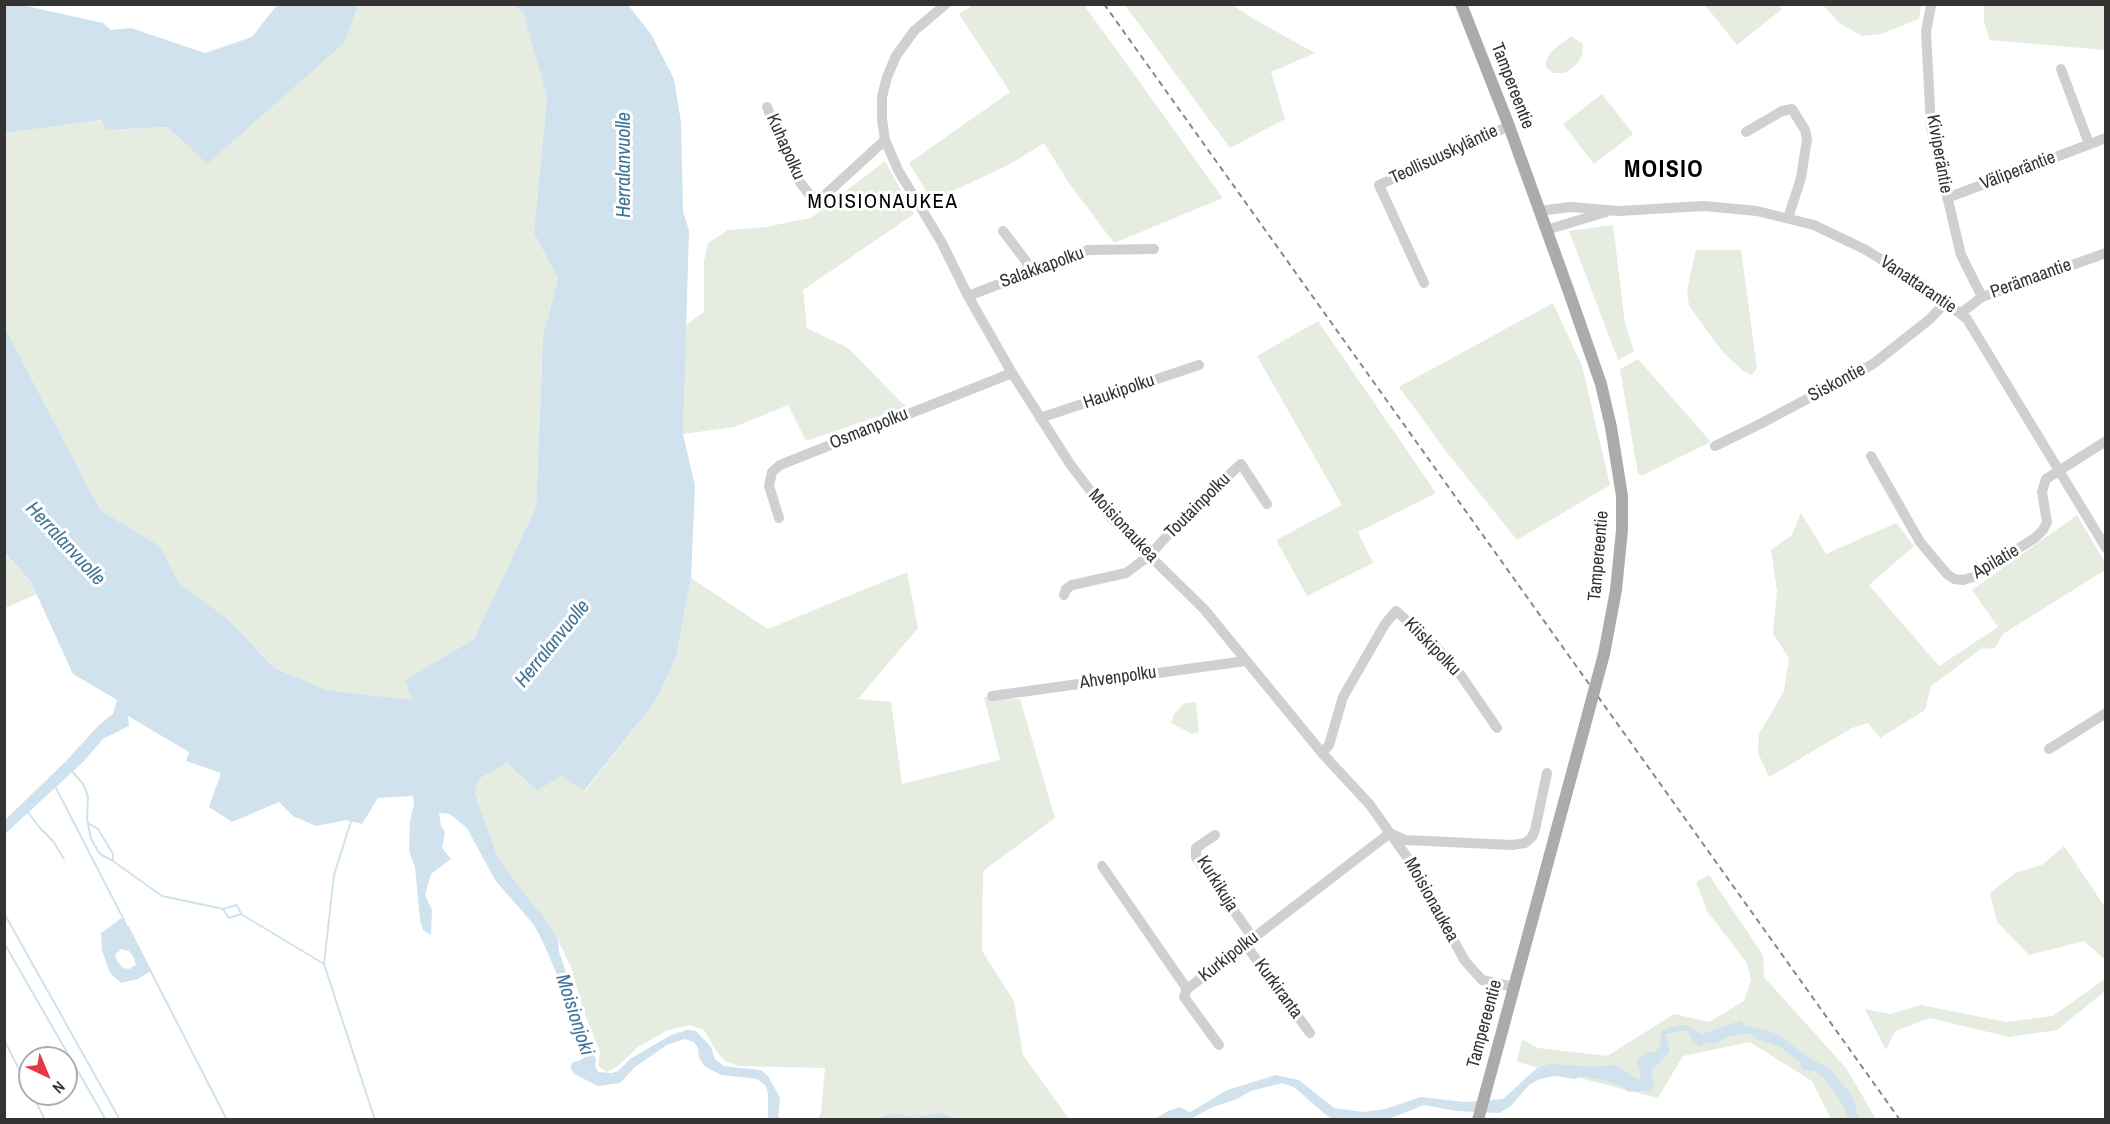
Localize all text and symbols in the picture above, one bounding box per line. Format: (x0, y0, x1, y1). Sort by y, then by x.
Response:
street label: Tampereentie (1486, 40, 1538, 132)
street label: Kuhapolku (761, 111, 809, 183)
water label: Herralanvuolle (613, 112, 637, 218)
street label: Kiviperäntie (1921, 113, 1957, 195)
street label: Teollisuuskyläntie (1387, 121, 1501, 189)
street label: Väliperäntie (1977, 147, 2059, 195)
district label: MOISIO (1624, 157, 1704, 185)
district label: MOISIONAUKEA (807, 189, 959, 215)
street label: Salakkapolku (997, 243, 1087, 293)
street label: Vanattarantie (1876, 252, 1960, 318)
street label: Perämaantie (1988, 254, 2074, 304)
street label: Siskontie (1805, 359, 1869, 407)
street label: Haukipolku (1081, 370, 1157, 414)
street label: Osmanpolku (827, 403, 911, 455)
street label: Toutainpolku (1161, 469, 1235, 543)
street label: Moisionaukea (1083, 485, 1163, 567)
water label: Herralanvuolle (20, 497, 110, 591)
street label: Tampereentie (1584, 510, 1614, 602)
street label: Apilatie (1969, 540, 2023, 584)
water label: Herralanvuolle (510, 595, 596, 693)
street label: Kiiskipolku (1399, 614, 1465, 680)
street label: Ahvenpolku (1078, 662, 1158, 694)
street label: Kurkikuja (1192, 852, 1242, 916)
street label: Moisionaukea (1399, 854, 1463, 946)
street label: Kurkipolku (1195, 927, 1263, 987)
street label: Kurkiranta (1249, 955, 1307, 1023)
water label: Moisionjoki (550, 971, 598, 1059)
street label: Tampereentie (1463, 977, 1507, 1071)
north arrow (18, 1046, 78, 1106)
text: N (48, 1076, 70, 1099)

